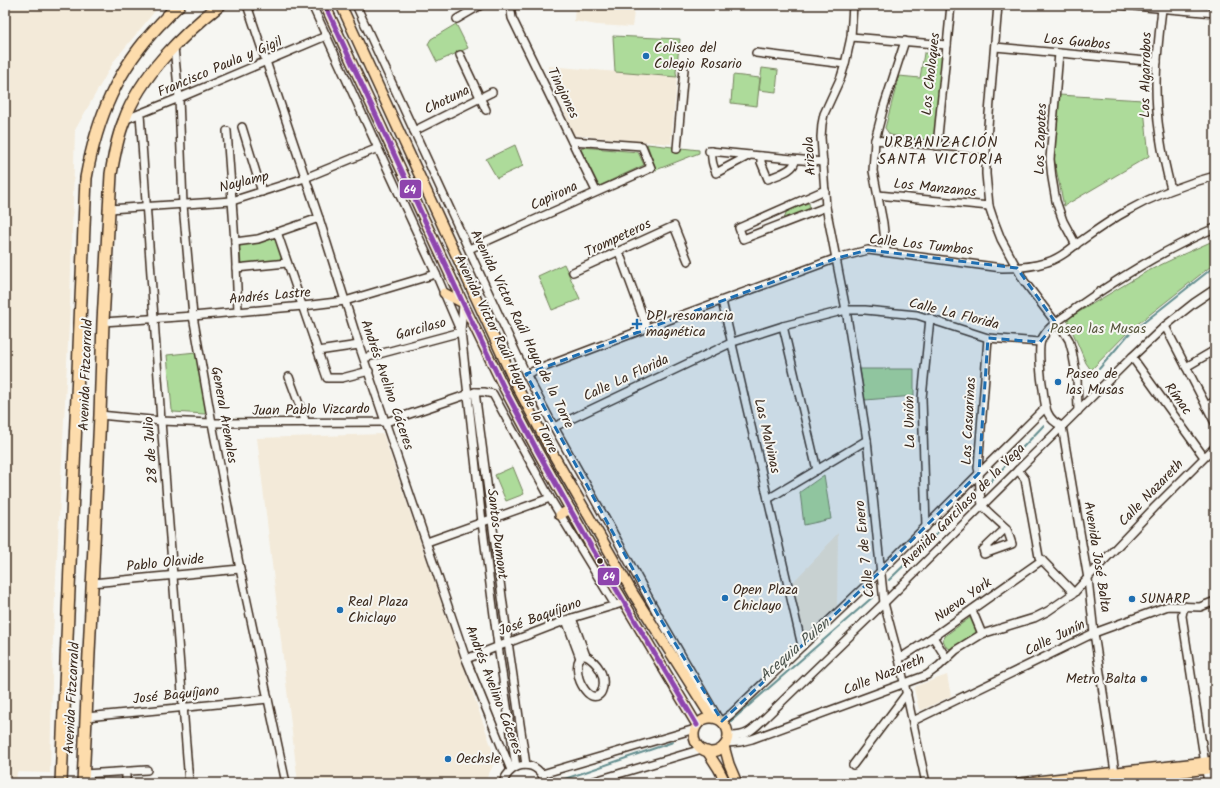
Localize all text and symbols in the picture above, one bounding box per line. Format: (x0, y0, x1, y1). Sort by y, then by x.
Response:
street label: Los Guabos (1043, 28, 1111, 56)
street label: Francisco Paula y Gigil (154, 31, 286, 103)
street label: Los Choloques (916, 31, 946, 117)
street label: Los Algarrobos (1134, 32, 1158, 118)
place label: Coliseo del Colegio Rosario (654, 37, 742, 75)
marker: Coliseo del Colegio Rosario (641, 51, 651, 61)
street label: Tinajones (541, 64, 585, 122)
street label: Chotuna (420, 79, 474, 121)
street label: Los Zapotes (1029, 103, 1053, 175)
district label: URBANIZACIÓN SANTA VICTORIA (878, 131, 1004, 172)
street label: Arizola (798, 136, 822, 176)
street label: Naylamp (217, 165, 271, 199)
street label: Los Manzanos (893, 173, 978, 203)
street label: Capirona (527, 175, 581, 217)
line badge: 64 (399, 179, 422, 199)
text: 64 (404, 181, 416, 199)
street label: Trompeteros (581, 213, 655, 263)
street label: Avenida Víctor Raúl Haya de la Torre (464, 226, 580, 433)
street label: Calle Los Tumbos (868, 229, 974, 261)
street label: Avenida Victor Raúl Haya de la Torre (448, 251, 564, 458)
street label: Andrés Lastre (228, 281, 312, 311)
street label: Calle La Florida (907, 292, 1001, 336)
place label: DPI resonancia magnética (646, 305, 733, 343)
street label: Garcilaso (393, 312, 449, 346)
street label: Andrés Avelino Cáceres (354, 317, 420, 453)
street label: Avenida Fitzcarrald (73, 318, 99, 431)
marker: DPI resonancia magnética (631, 318, 643, 330)
park label: Paseo las Musas (1050, 318, 1146, 340)
street label: Calle La Florida (580, 349, 672, 407)
place label: Paseo de las Musas (1066, 363, 1124, 401)
street label: General Arenales (205, 365, 243, 465)
street label: Las Casuarinas (956, 376, 982, 465)
marker: Paseo de las Musas (1053, 377, 1063, 387)
street label: Rímac (1159, 378, 1197, 420)
street label: La Unión (899, 395, 921, 449)
street label: Las Malvinas (748, 396, 786, 476)
street label: Juan Pablo Vizcardo (252, 398, 370, 422)
street label: 28 de Julio (138, 416, 164, 484)
street label: Avenida Garcilaso de la Vega (895, 438, 1031, 574)
street label: Calle Nazareth (1113, 454, 1189, 532)
street label: Santos Dumont (481, 488, 514, 581)
street label: Calle 7 de Enero (849, 499, 881, 599)
street label: Avenida José Balta (1077, 500, 1117, 614)
street label: Pablo Olavide (125, 548, 206, 578)
unlabelled marker (595, 556, 605, 566)
line badge: 64 (597, 567, 620, 586)
text: 64 (603, 568, 615, 586)
street label: Nueva York (930, 572, 997, 628)
place label: Open Plaza Chiclayo (733, 579, 798, 617)
place label: SUNARP (1140, 588, 1190, 610)
place label: Real Plaza Chiclayo (348, 591, 408, 629)
street label: José Baquíjano (495, 592, 585, 642)
marker: Open Plaza Chiclayo (720, 593, 730, 603)
marker: SUNARP (1127, 594, 1137, 604)
marker: Real Plaza Chiclayo (335, 605, 345, 615)
water label: Acequia Pulen (754, 612, 837, 688)
street label: Calle Junín (1021, 614, 1089, 662)
street label: Andrés Avelino Cáceres (459, 622, 529, 758)
street label: Avenida Fitzcarrald (58, 641, 86, 754)
street label: Calle Nazareth (840, 649, 928, 701)
place label: Metro Balta (1066, 668, 1136, 690)
marker: Metro Balta (1139, 674, 1149, 684)
street label: José Baquíjano (132, 680, 220, 710)
place label: Oechsle (456, 748, 501, 770)
marker: Oechsle (443, 754, 453, 764)

